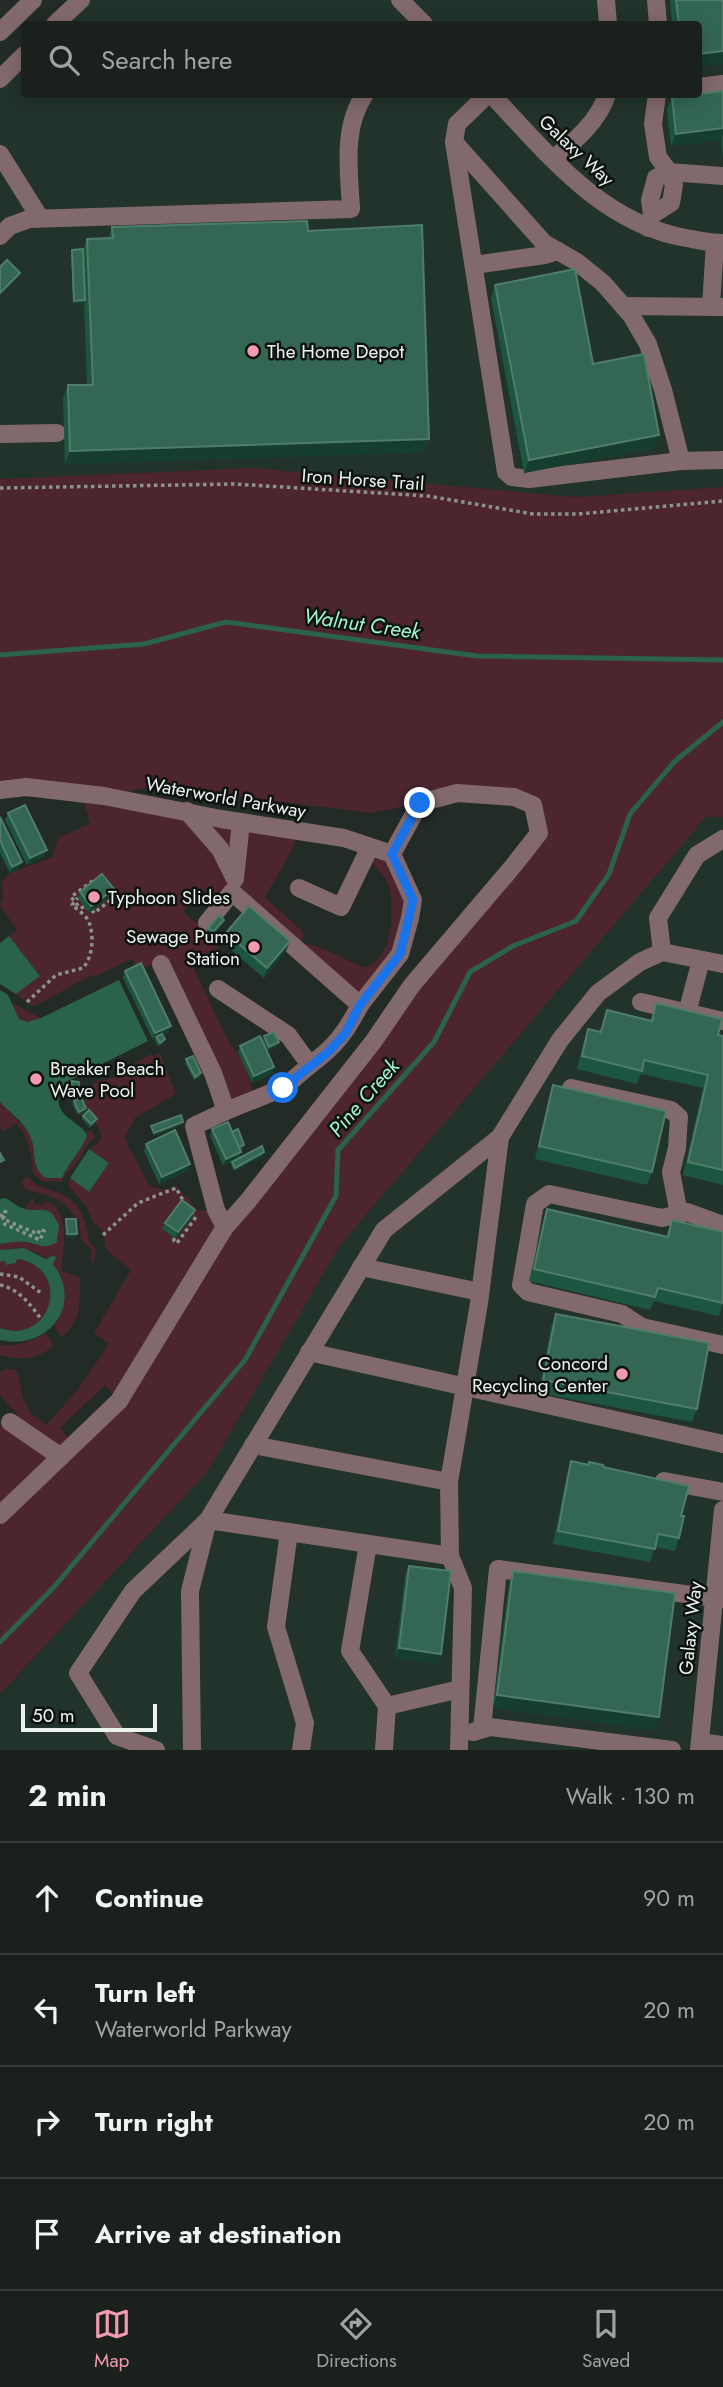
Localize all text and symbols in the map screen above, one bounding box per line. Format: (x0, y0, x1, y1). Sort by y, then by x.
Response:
search box (21, 21, 702, 98)
icon: search (45, 41, 83, 79)
text: Search here (101, 41, 233, 79)
street label: Galaxy Way (533, 108, 621, 193)
place label: The Home Depot (267, 338, 404, 365)
marker: The Home Depot (245, 343, 261, 359)
street label: Iron Horse Trail (301, 462, 425, 497)
water label: Walnut Creek (302, 601, 423, 647)
street label: Waterworld Parkway (144, 770, 309, 825)
route end (404, 787, 435, 818)
place label: Typhoon Slides (108, 884, 230, 911)
marker: Typhoon Slides (86, 889, 102, 905)
place label: Sewage Pump Station (126, 923, 240, 972)
marker: Sewage Pump Station (246, 939, 262, 955)
water label: Pine Creek (322, 1052, 407, 1144)
place label: Breaker Beach Wave Pool (50, 1055, 164, 1104)
marker: Breaker Beach Wave Pool (28, 1071, 44, 1087)
route start (267, 1072, 298, 1103)
place label: Concord Recycling Center (472, 1350, 608, 1399)
marker: Concord Recycling Center (614, 1366, 630, 1382)
street label: Galaxy Way (672, 1579, 709, 1676)
scale bar (21, 1701, 158, 1733)
text: 50 m (32, 1702, 75, 1729)
text: 2 min (28, 1774, 107, 1817)
text: Walk · 130 m (566, 1779, 695, 1813)
icon: ahead (28, 1879, 66, 1917)
text: Continue (95, 1879, 204, 1917)
text: 90 m (643, 1881, 695, 1915)
text: Turn left (95, 1974, 195, 2012)
icon: left (28, 1991, 66, 2029)
text: 20 m (643, 1993, 695, 2027)
text: Waterworld Parkway (95, 2012, 292, 2046)
icon: right (28, 2103, 66, 2141)
text: Turn right (95, 2103, 213, 2141)
text: 20 m (643, 2105, 695, 2139)
icon: arrive (28, 2215, 66, 2253)
text: Arrive at destination (95, 2215, 342, 2253)
tab: Map (93, 2305, 131, 2374)
tab: Directions (316, 2305, 397, 2374)
tab: Saved (582, 2305, 630, 2374)

